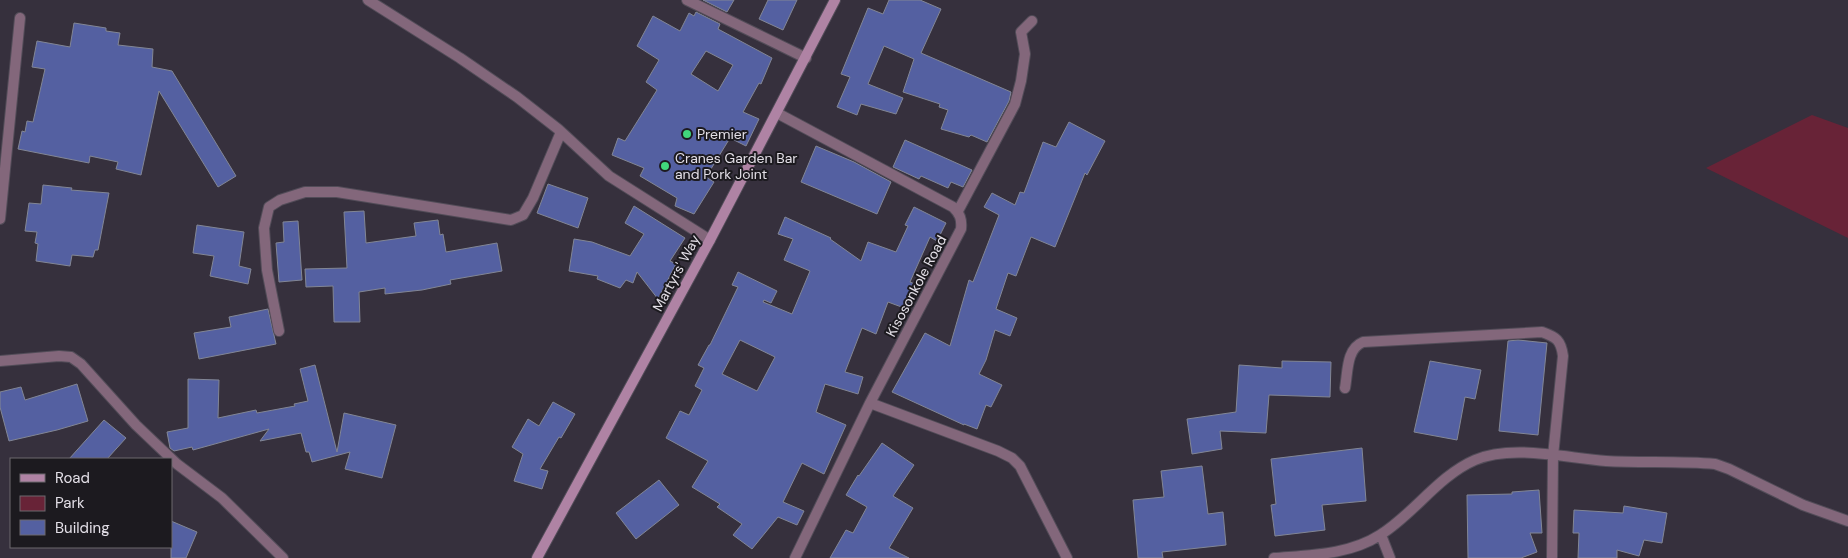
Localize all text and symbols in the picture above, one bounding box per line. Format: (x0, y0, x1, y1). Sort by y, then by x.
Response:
place label: Premier (697, 125, 747, 143)
marker: Premier (681, 128, 693, 140)
place label: Cranes Garden Bar and Pork Joint (675, 149, 797, 183)
marker: Cranes Garden Bar and Pork Joint (659, 160, 671, 172)
street label: Martyrs' Way (648, 231, 704, 314)
street label: Kisosonkole Road (882, 232, 950, 340)
legend (10, 458, 172, 548)
text: Road (55, 468, 90, 488)
text: Park (55, 493, 85, 513)
text: Building (55, 518, 110, 538)

